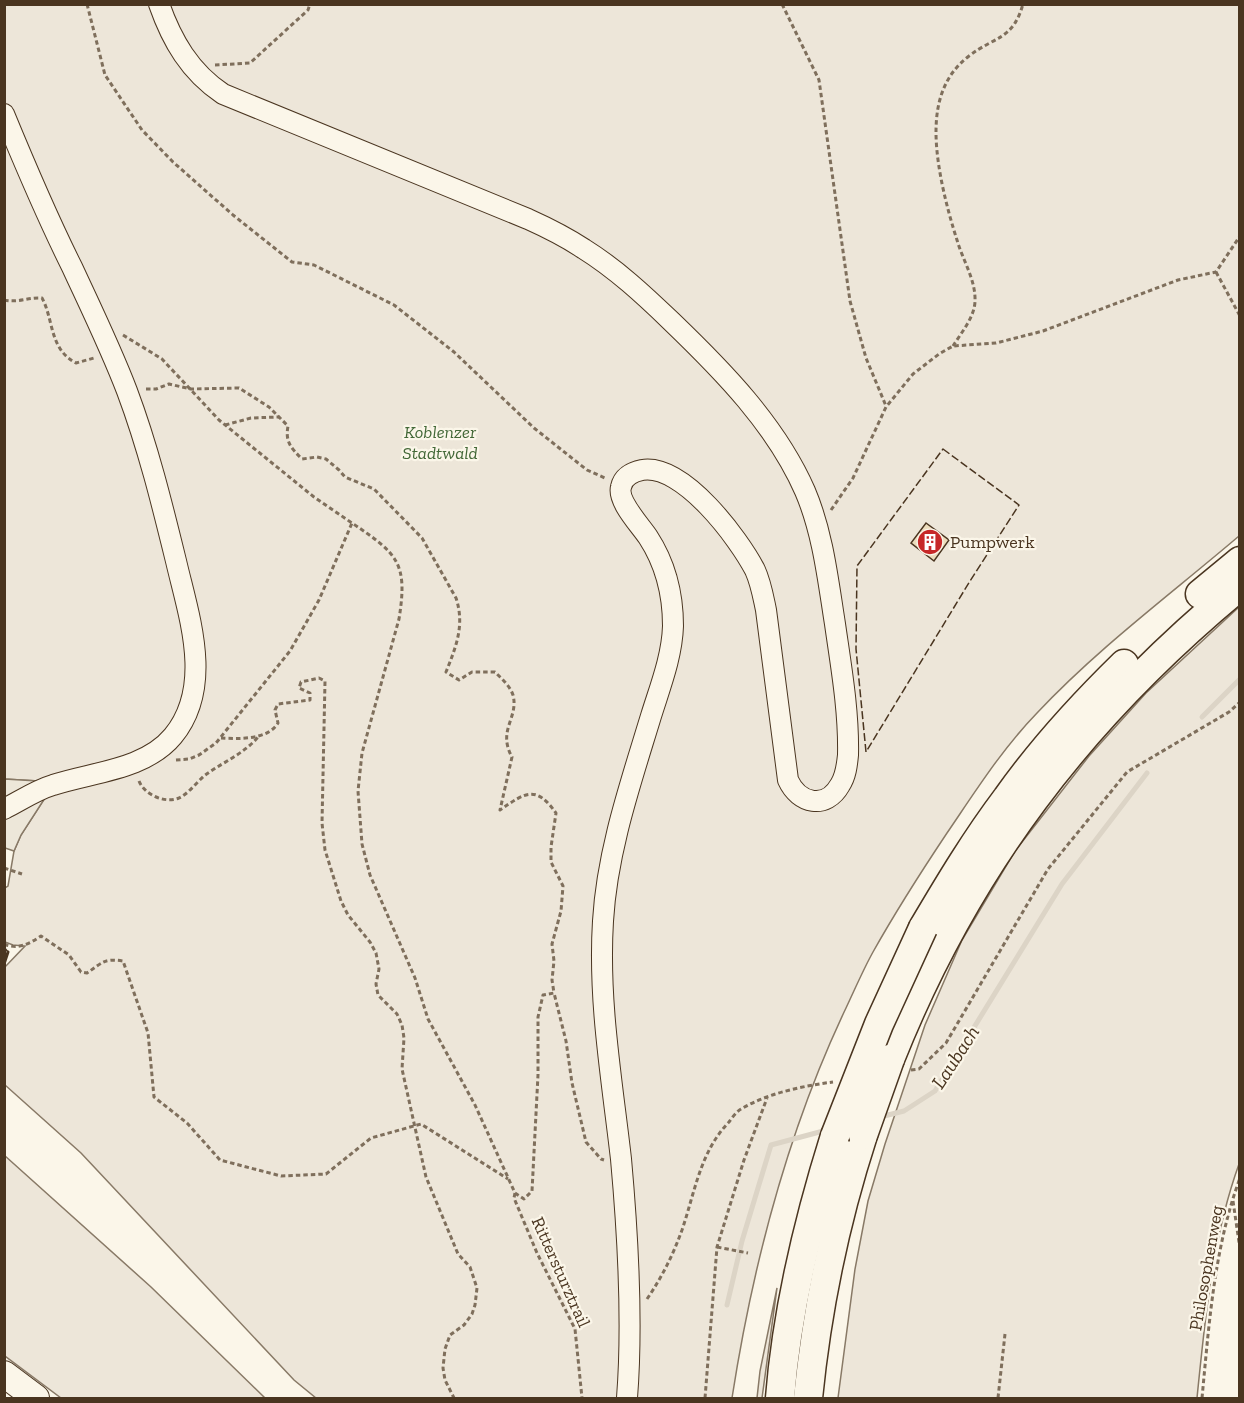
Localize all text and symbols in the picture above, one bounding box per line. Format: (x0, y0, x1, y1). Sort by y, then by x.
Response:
park label: Koblenzer Stadtwald (402, 421, 478, 464)
building icon: Pumpwerk (915, 527, 945, 557)
place label: Pumpwerk (950, 531, 1035, 553)
water label: Laubach (926, 1021, 984, 1093)
street label: Philosophenweg (1184, 1203, 1228, 1332)
street label: Rittersturztrail (527, 1213, 595, 1331)

